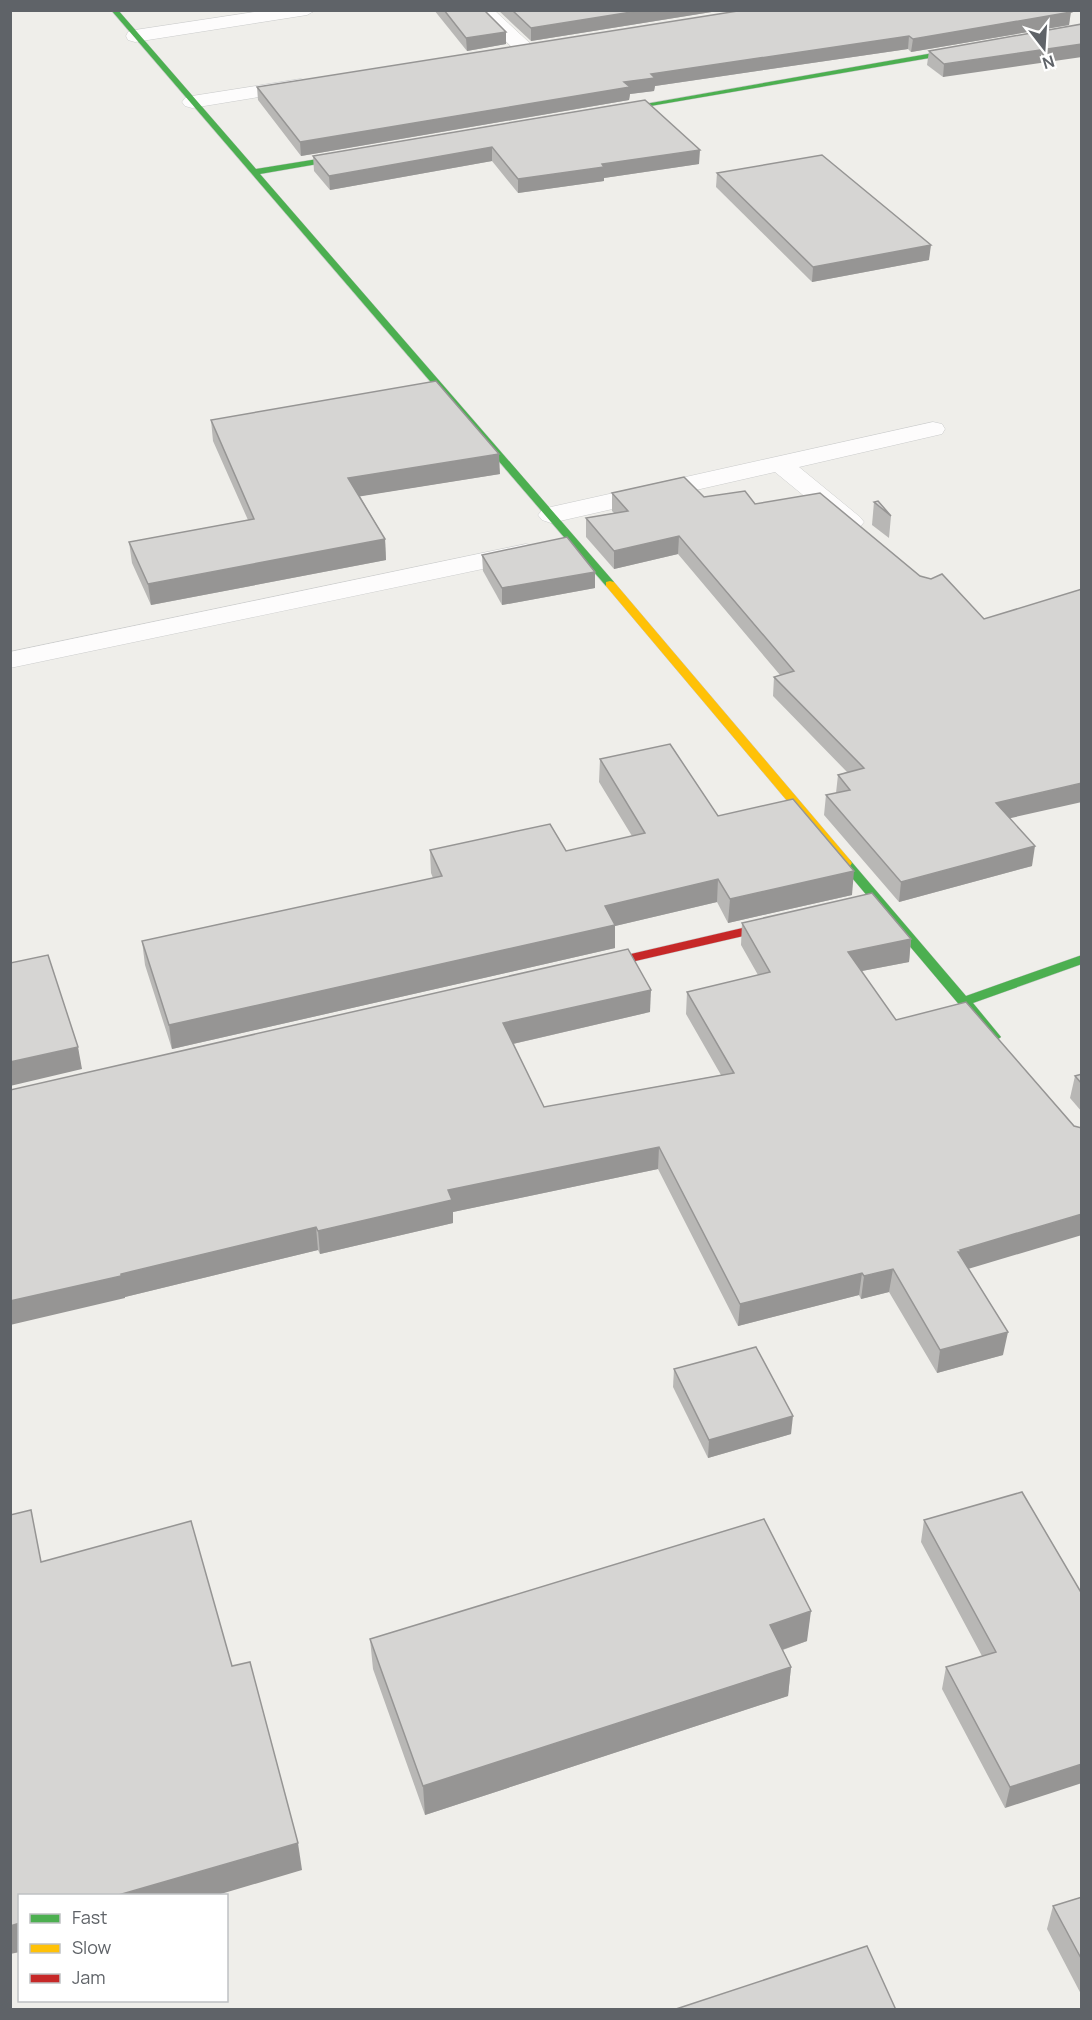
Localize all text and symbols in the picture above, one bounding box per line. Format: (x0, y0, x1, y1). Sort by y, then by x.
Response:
north arrow (1014, 18, 1074, 78)
text: N (1040, 50, 1057, 75)
legend (18, 1894, 228, 2002)
text: Fast (72, 1905, 107, 1929)
text: Slow (72, 1935, 112, 1959)
text: Jam (72, 1965, 106, 1989)

